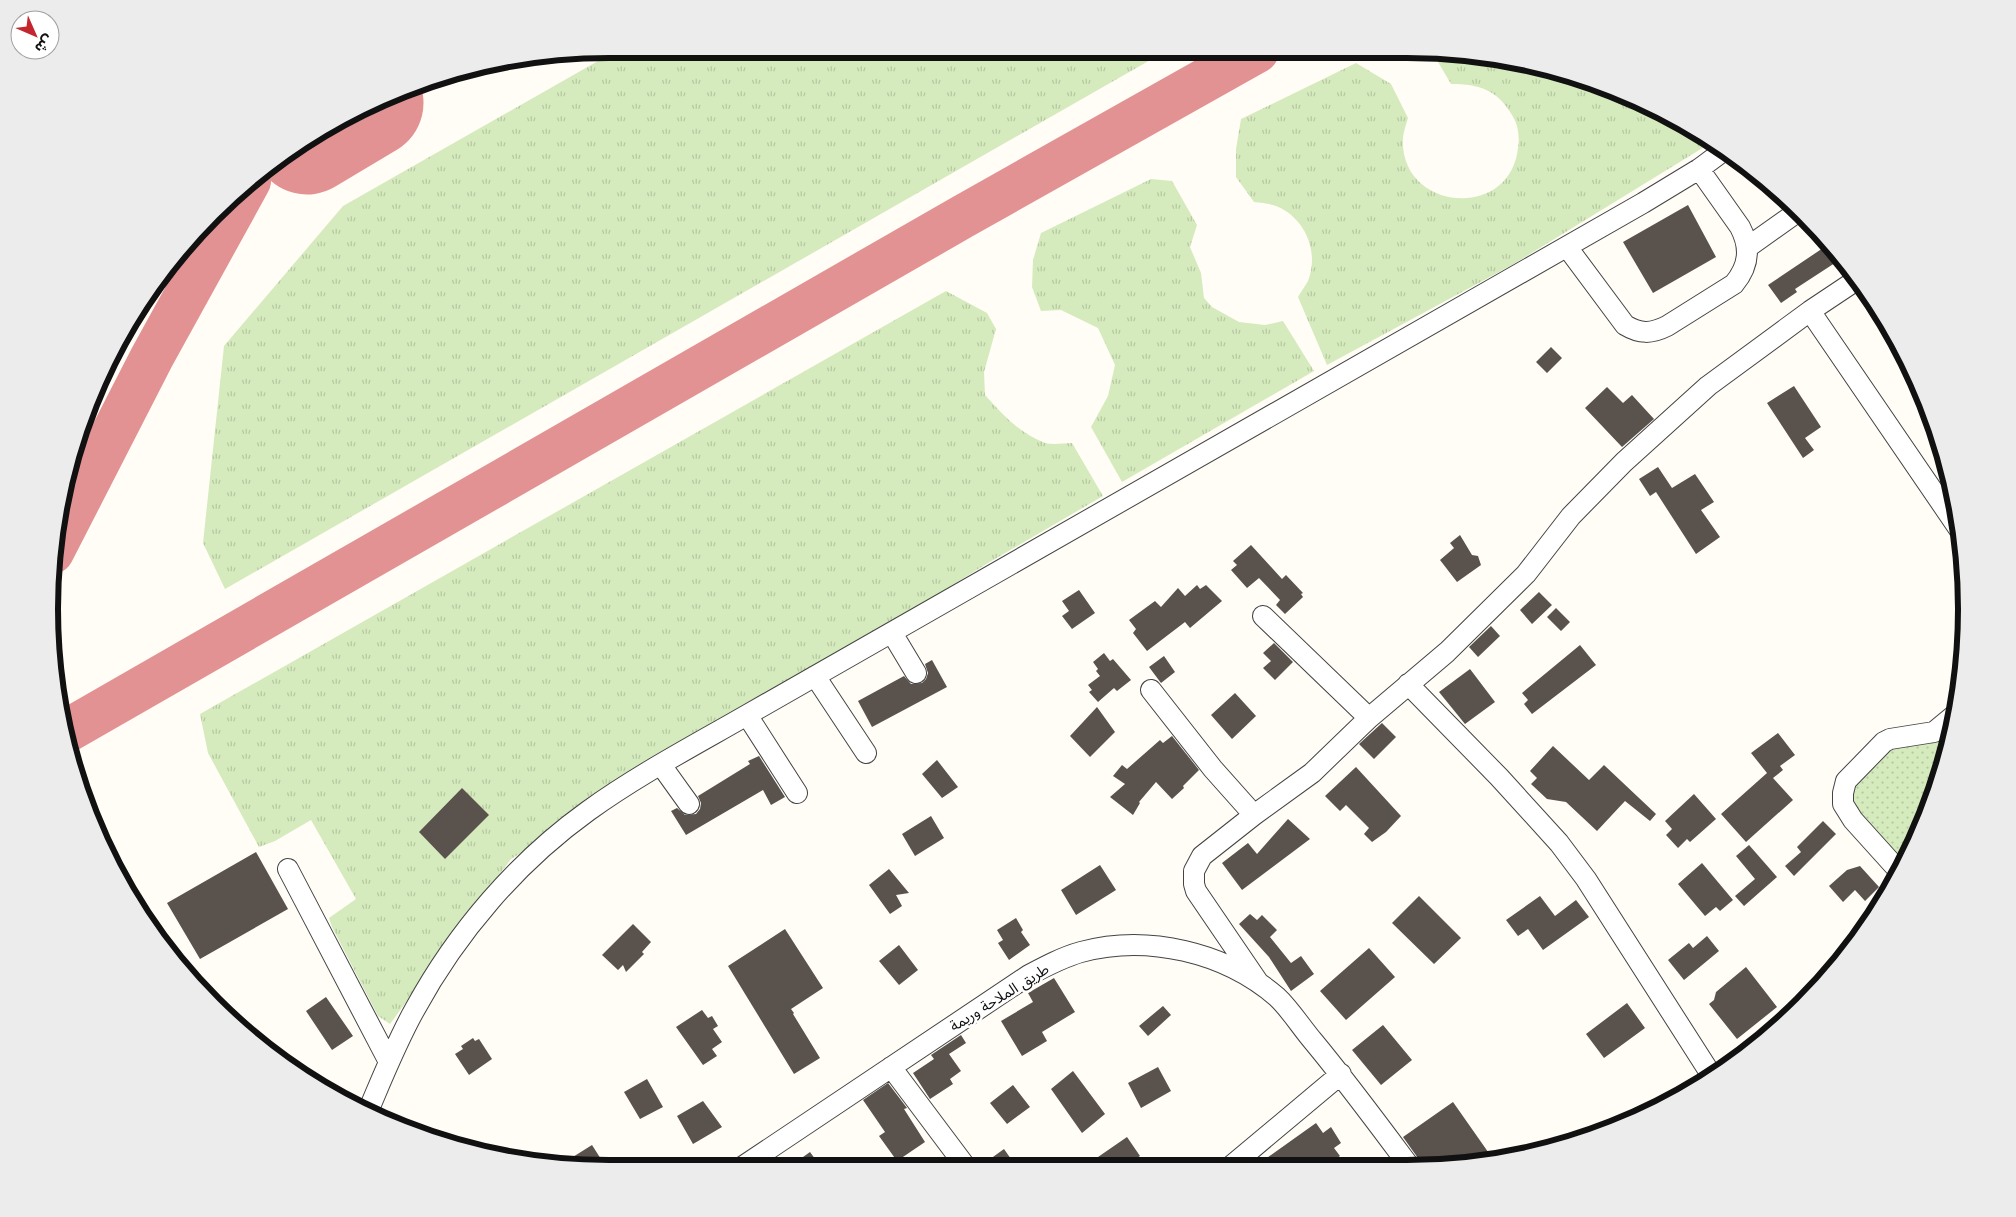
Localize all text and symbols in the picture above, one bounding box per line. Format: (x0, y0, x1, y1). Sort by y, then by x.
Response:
north arrow (10, 10, 60, 60)
text: ش (31, 31, 57, 57)
street label: طريق الملاحة وريمة (946, 959, 1053, 1036)

